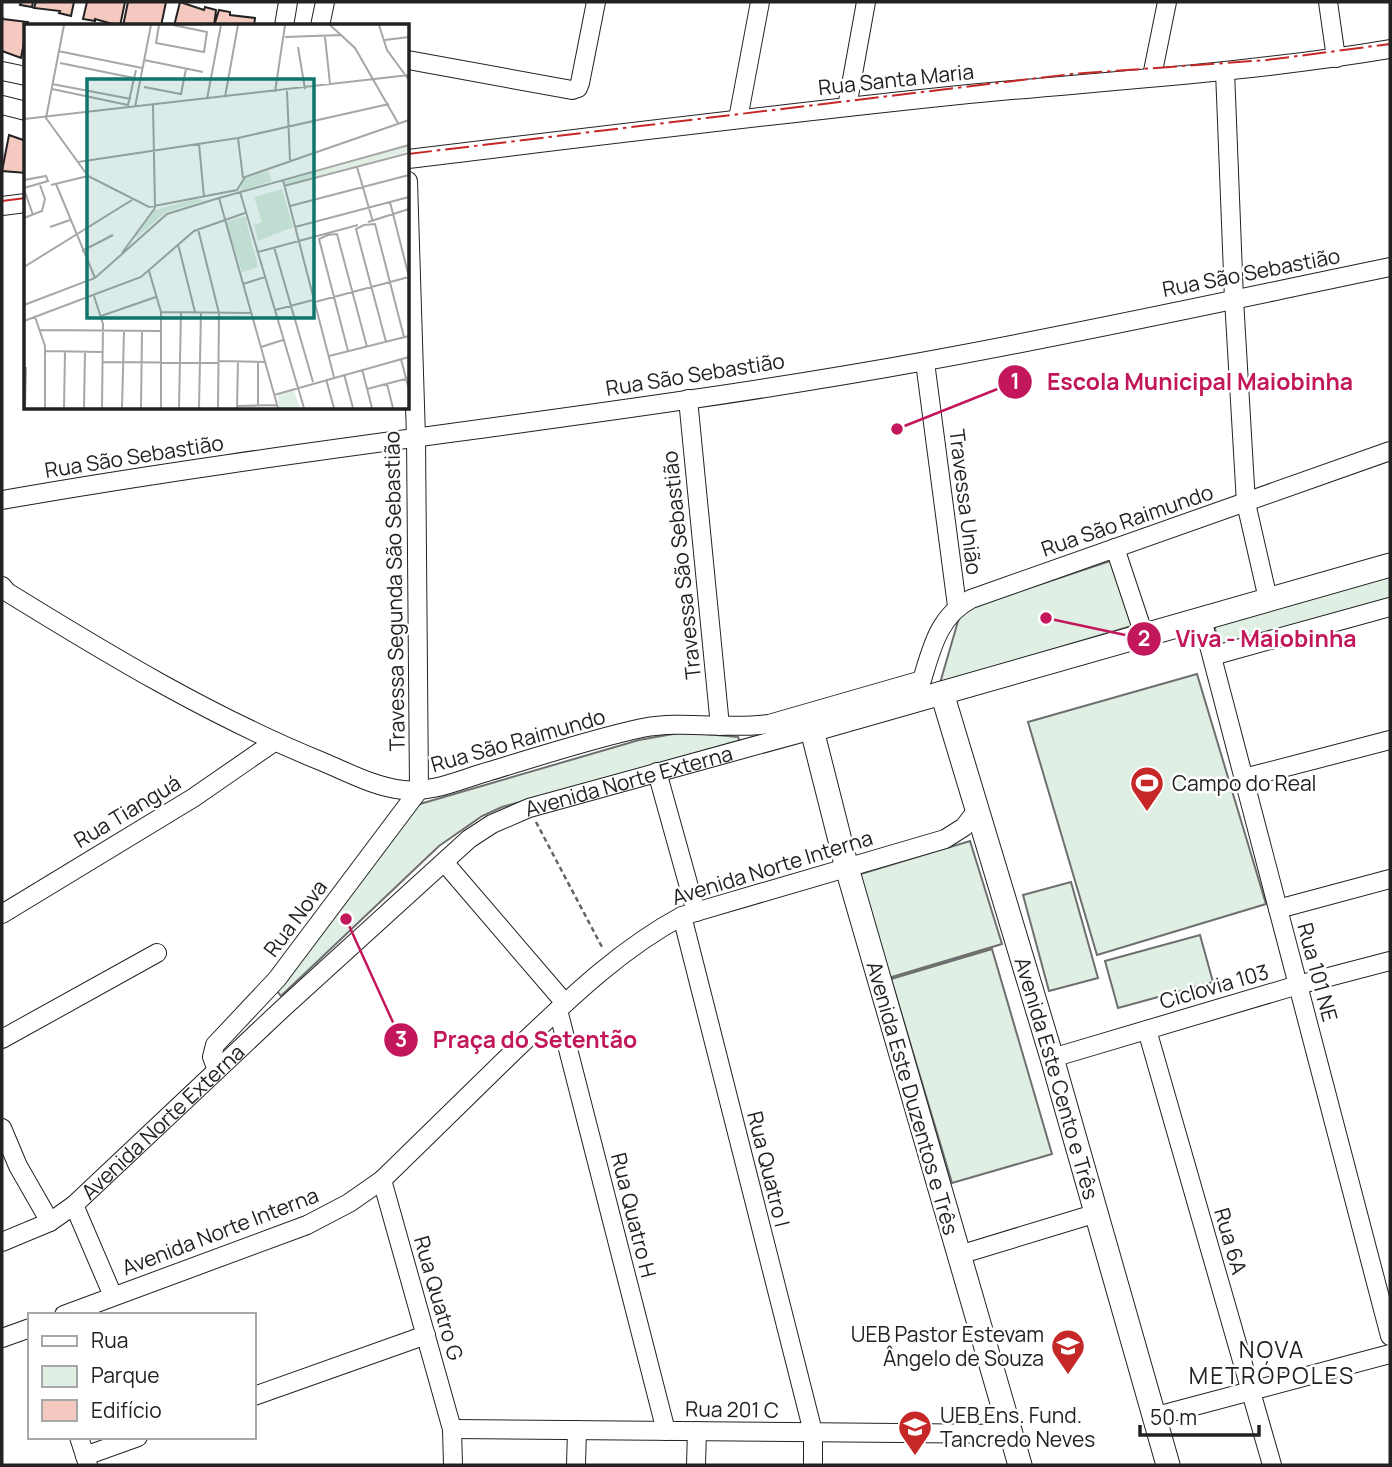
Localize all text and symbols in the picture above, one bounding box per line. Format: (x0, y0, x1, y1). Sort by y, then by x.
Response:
inset map (24, 24, 410, 410)
street label: Rua Santa Maria (817, 57, 975, 101)
street label: Rua São Sebastião (1160, 241, 1342, 303)
street label: Rua São Sebastião (604, 346, 786, 402)
callout: Escola Municipal Maiobinha (998, 360, 1367, 404)
text: Escola Municipal Maiobinha (1047, 365, 1353, 397)
text: 1 (1010, 367, 1020, 395)
street label: Rua São Sebastião (43, 428, 225, 484)
street label: Travessa União (943, 428, 989, 576)
street label: Travessa Segunda São Sebastião (377, 431, 411, 751)
street label: Travessa São Sebastião (655, 450, 707, 680)
street label: Rua São Raimundo (1037, 477, 1217, 563)
callout: Viva - Maiobinha (1126, 617, 1370, 661)
text: Viva - Maiobinha (1175, 622, 1357, 654)
text: 2 (1138, 624, 1150, 652)
street label: Rua São Raimundo (428, 702, 608, 778)
street label: Avenida Norte Externa (522, 739, 736, 823)
sports icon: Campo do Real (1128, 764, 1166, 813)
street label: Rua Tianguá (68, 768, 186, 854)
place label: Campo do Real (1172, 769, 1317, 797)
street label: Avenida Norte Interna (668, 823, 876, 911)
street label: Rua Nova (257, 874, 333, 962)
street label: Rua 101 NE (1291, 919, 1345, 1025)
street label: Avenida Este Cento e Três (1008, 954, 1106, 1202)
street label: Ciclovia 103 (1156, 957, 1272, 1015)
street label: Avenida Este Duzentos e Três (860, 958, 966, 1238)
callout: Praça do Setentão (384, 1018, 651, 1062)
text: Praça do Setentão (433, 1023, 637, 1055)
text: 3 (395, 1025, 407, 1053)
street label: Avenida Norte Externa (75, 1038, 250, 1205)
street label: Rua Quatro I (741, 1108, 797, 1230)
street label: Rua Quatro H (605, 1150, 663, 1280)
street label: Avenida Norte Interna (118, 1181, 322, 1281)
street label: Rua 6A (1208, 1204, 1254, 1278)
street label: Rua Quatro G (408, 1233, 470, 1364)
legend (28, 1313, 256, 1439)
place label: UEB Pastor Estevam Ângelo de Souza (851, 1320, 1044, 1372)
text: Rua (91, 1326, 128, 1354)
school or university icon: UEB Pastor Estevam Ângelo de Souza (1049, 1327, 1087, 1376)
district label: NOVA METRÓPOLES (1189, 1333, 1355, 1391)
text: Parque (91, 1361, 160, 1389)
street label: Rua 201 C (685, 1394, 779, 1424)
scale bar (1140, 1394, 1259, 1438)
text: Edifício (91, 1396, 162, 1424)
place label: UEB Ens. Fund. Tancredo Neves (940, 1401, 1095, 1453)
text: 50 m (1150, 1403, 1197, 1431)
school or university icon: UEB Ens. Fund. Tancredo Neves (896, 1408, 934, 1457)

